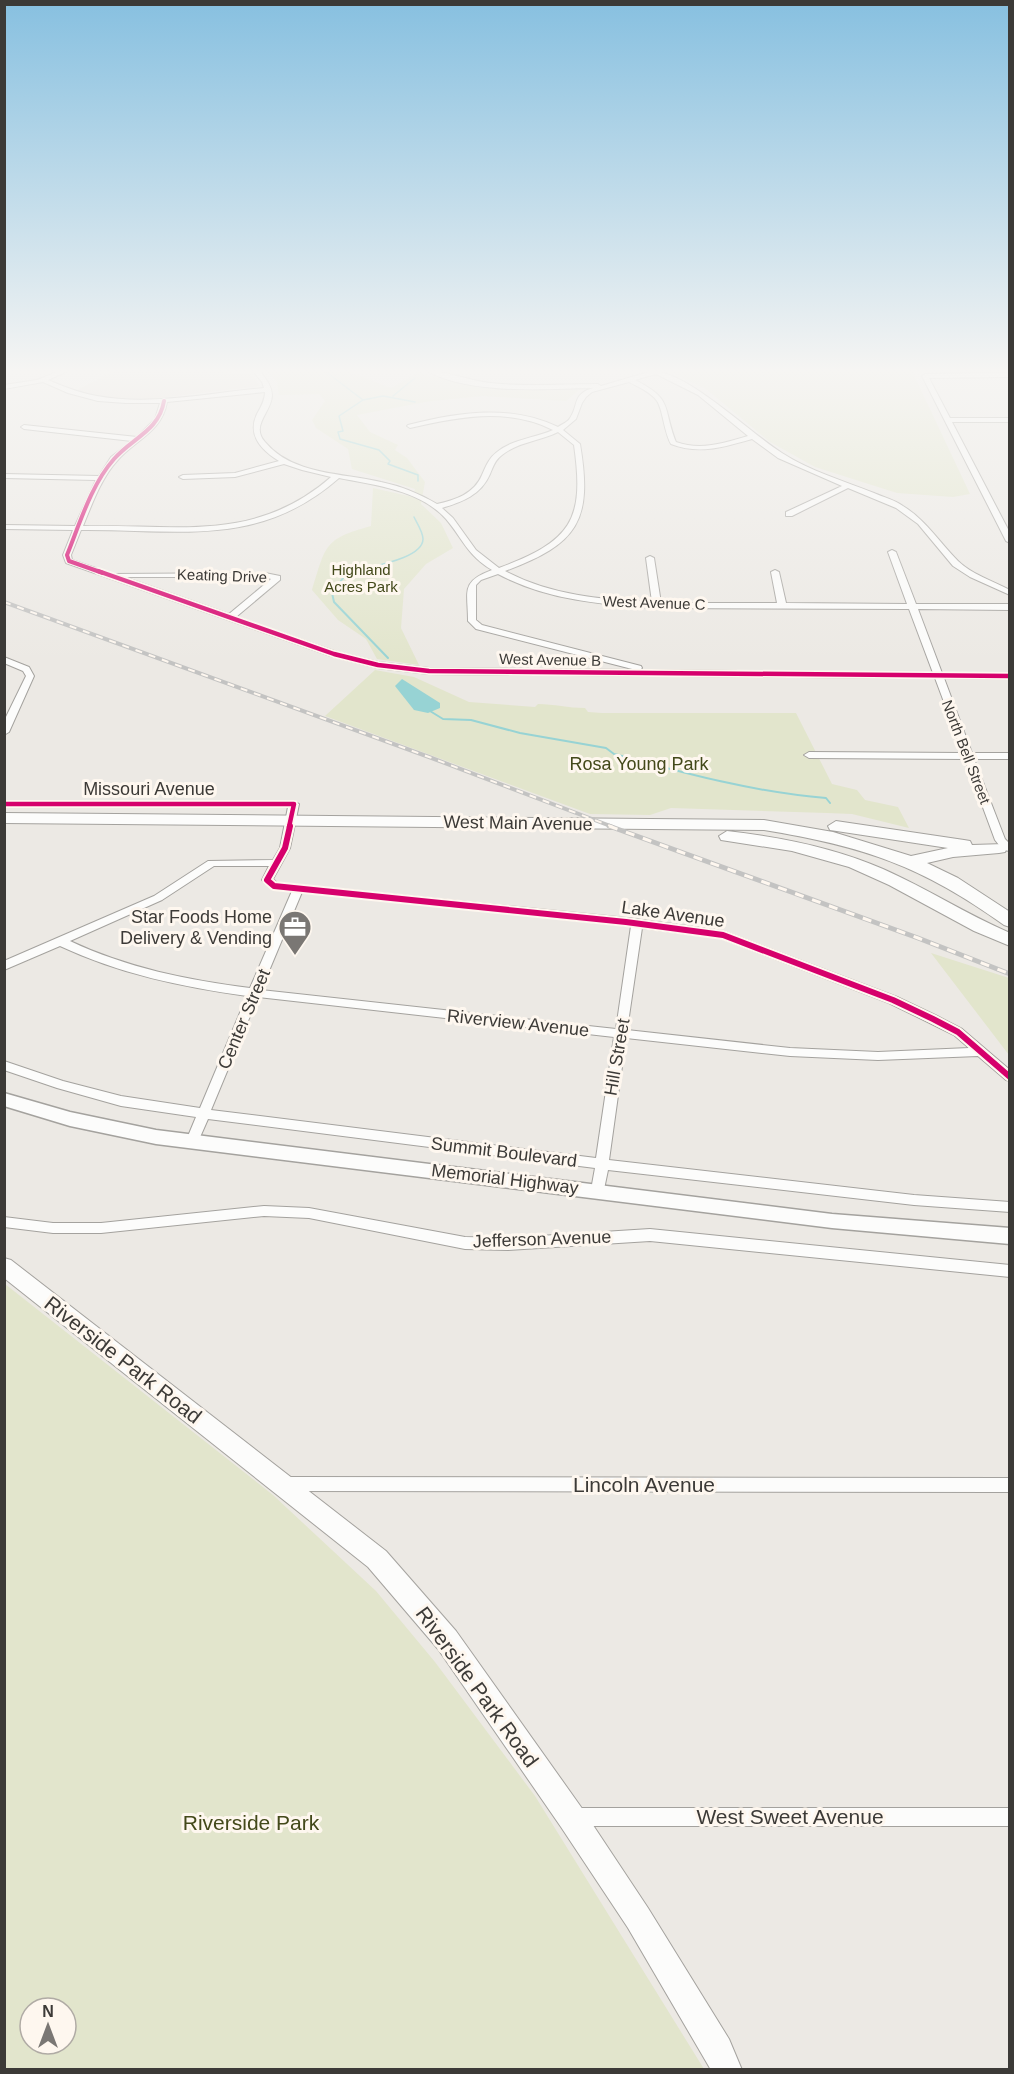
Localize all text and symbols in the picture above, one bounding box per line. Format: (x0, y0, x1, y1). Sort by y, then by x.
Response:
park label: Highland Acres Park (324, 561, 398, 595)
street label: Keating Drive (177, 565, 267, 586)
street label: West Avenue C (602, 592, 706, 613)
street label: West Avenue B (499, 650, 601, 669)
street label: North Bell Street (939, 697, 994, 807)
park label: Rosa Young Park (569, 754, 710, 774)
street label: Missouri Avenue (83, 779, 215, 799)
street label: West Main Avenue (443, 812, 593, 834)
street label: Lake Avenue (620, 897, 726, 931)
place label: Star Foods Home Delivery & Vending (120, 907, 272, 948)
office icon: Star Foods Home Delivery & Vending (277, 909, 313, 956)
street label: Center Street (214, 966, 274, 1072)
street label: Riverview Avenue (446, 1006, 590, 1040)
street label: Hill Street (600, 1017, 634, 1097)
street label: Summit Boulevard (430, 1133, 578, 1171)
street label: Memorial Highway (430, 1160, 580, 1198)
street label: Jefferson Avenue (472, 1227, 612, 1251)
street label: Riverside Park Road (40, 1291, 206, 1428)
street label: Lincoln Avenue (573, 1473, 715, 1496)
street label: Riverside Park Road (411, 1602, 543, 1771)
street label: West Sweet Avenue (696, 1805, 884, 1828)
park label: Riverside Park (183, 1811, 320, 1834)
north arrow (18, 1996, 78, 2056)
text: N (42, 2003, 54, 2020)

